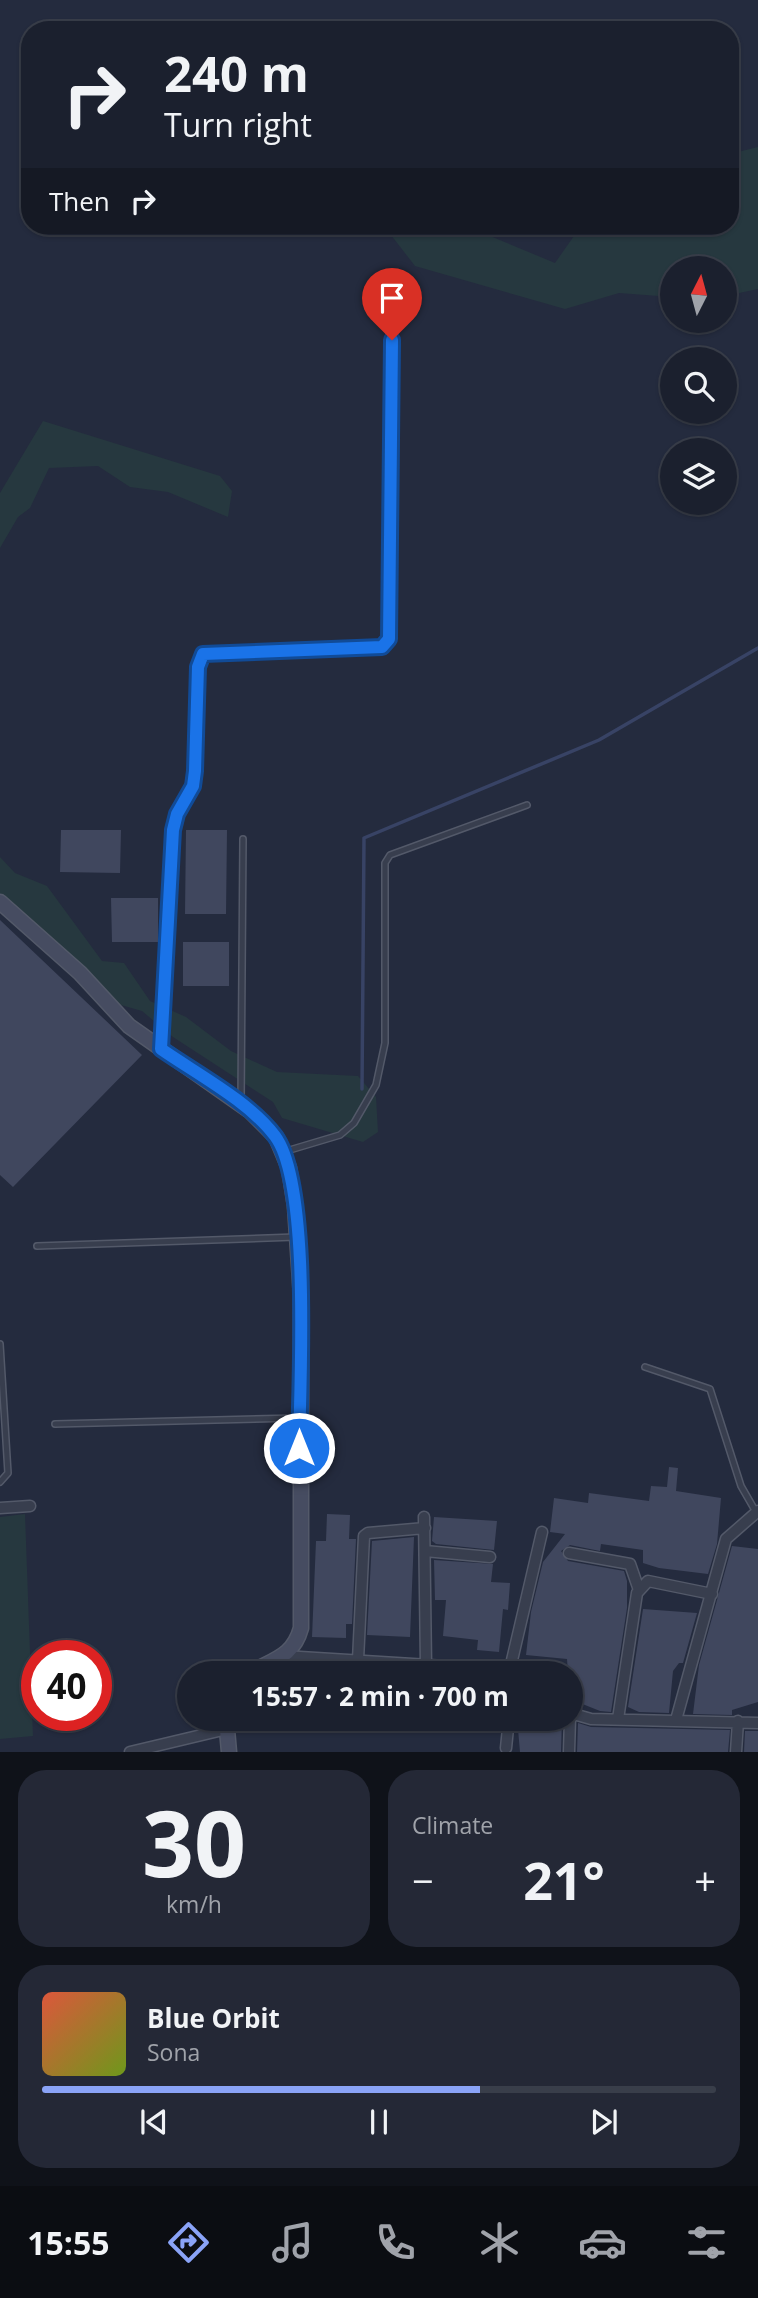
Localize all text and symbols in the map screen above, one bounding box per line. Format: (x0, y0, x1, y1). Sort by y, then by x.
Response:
text: 240 m (164, 40, 309, 106)
icon: right (49, 49, 140, 140)
text: Turn right (164, 103, 312, 146)
icon: right (124, 182, 162, 220)
text: Then (49, 183, 110, 219)
north arrow (660, 256, 737, 332)
map controls (660, 256, 737, 515)
pin (362, 268, 422, 340)
icon: arrive (373, 279, 411, 317)
button: search (660, 347, 737, 424)
button: layers (660, 438, 737, 515)
position arrow (262, 1411, 336, 1485)
speed limit sign: 40 (21, 1640, 112, 1731)
text: 15:57 · 2 min · 700 m (251, 1678, 509, 1714)
text: 30 (142, 1780, 246, 1904)
text: Climate (412, 1809, 493, 1841)
text: 21° (523, 1844, 605, 1915)
text: − (412, 1854, 434, 1906)
text: + (694, 1854, 716, 1906)
text: km/h (166, 1888, 222, 1920)
text: Blue Orbit (147, 2000, 280, 2036)
text: Sona (147, 2036, 200, 2068)
icon: previous (135, 2103, 173, 2141)
icon: pause (360, 2103, 398, 2141)
icon: next (585, 2103, 623, 2141)
icon: directions (164, 2218, 213, 2267)
icon: music (268, 2218, 317, 2267)
icon: phone (371, 2218, 420, 2267)
icon: climate (475, 2218, 524, 2267)
icon: car (578, 2218, 627, 2267)
icon: filters (682, 2218, 731, 2267)
text: 15:55 (27, 2221, 110, 2264)

